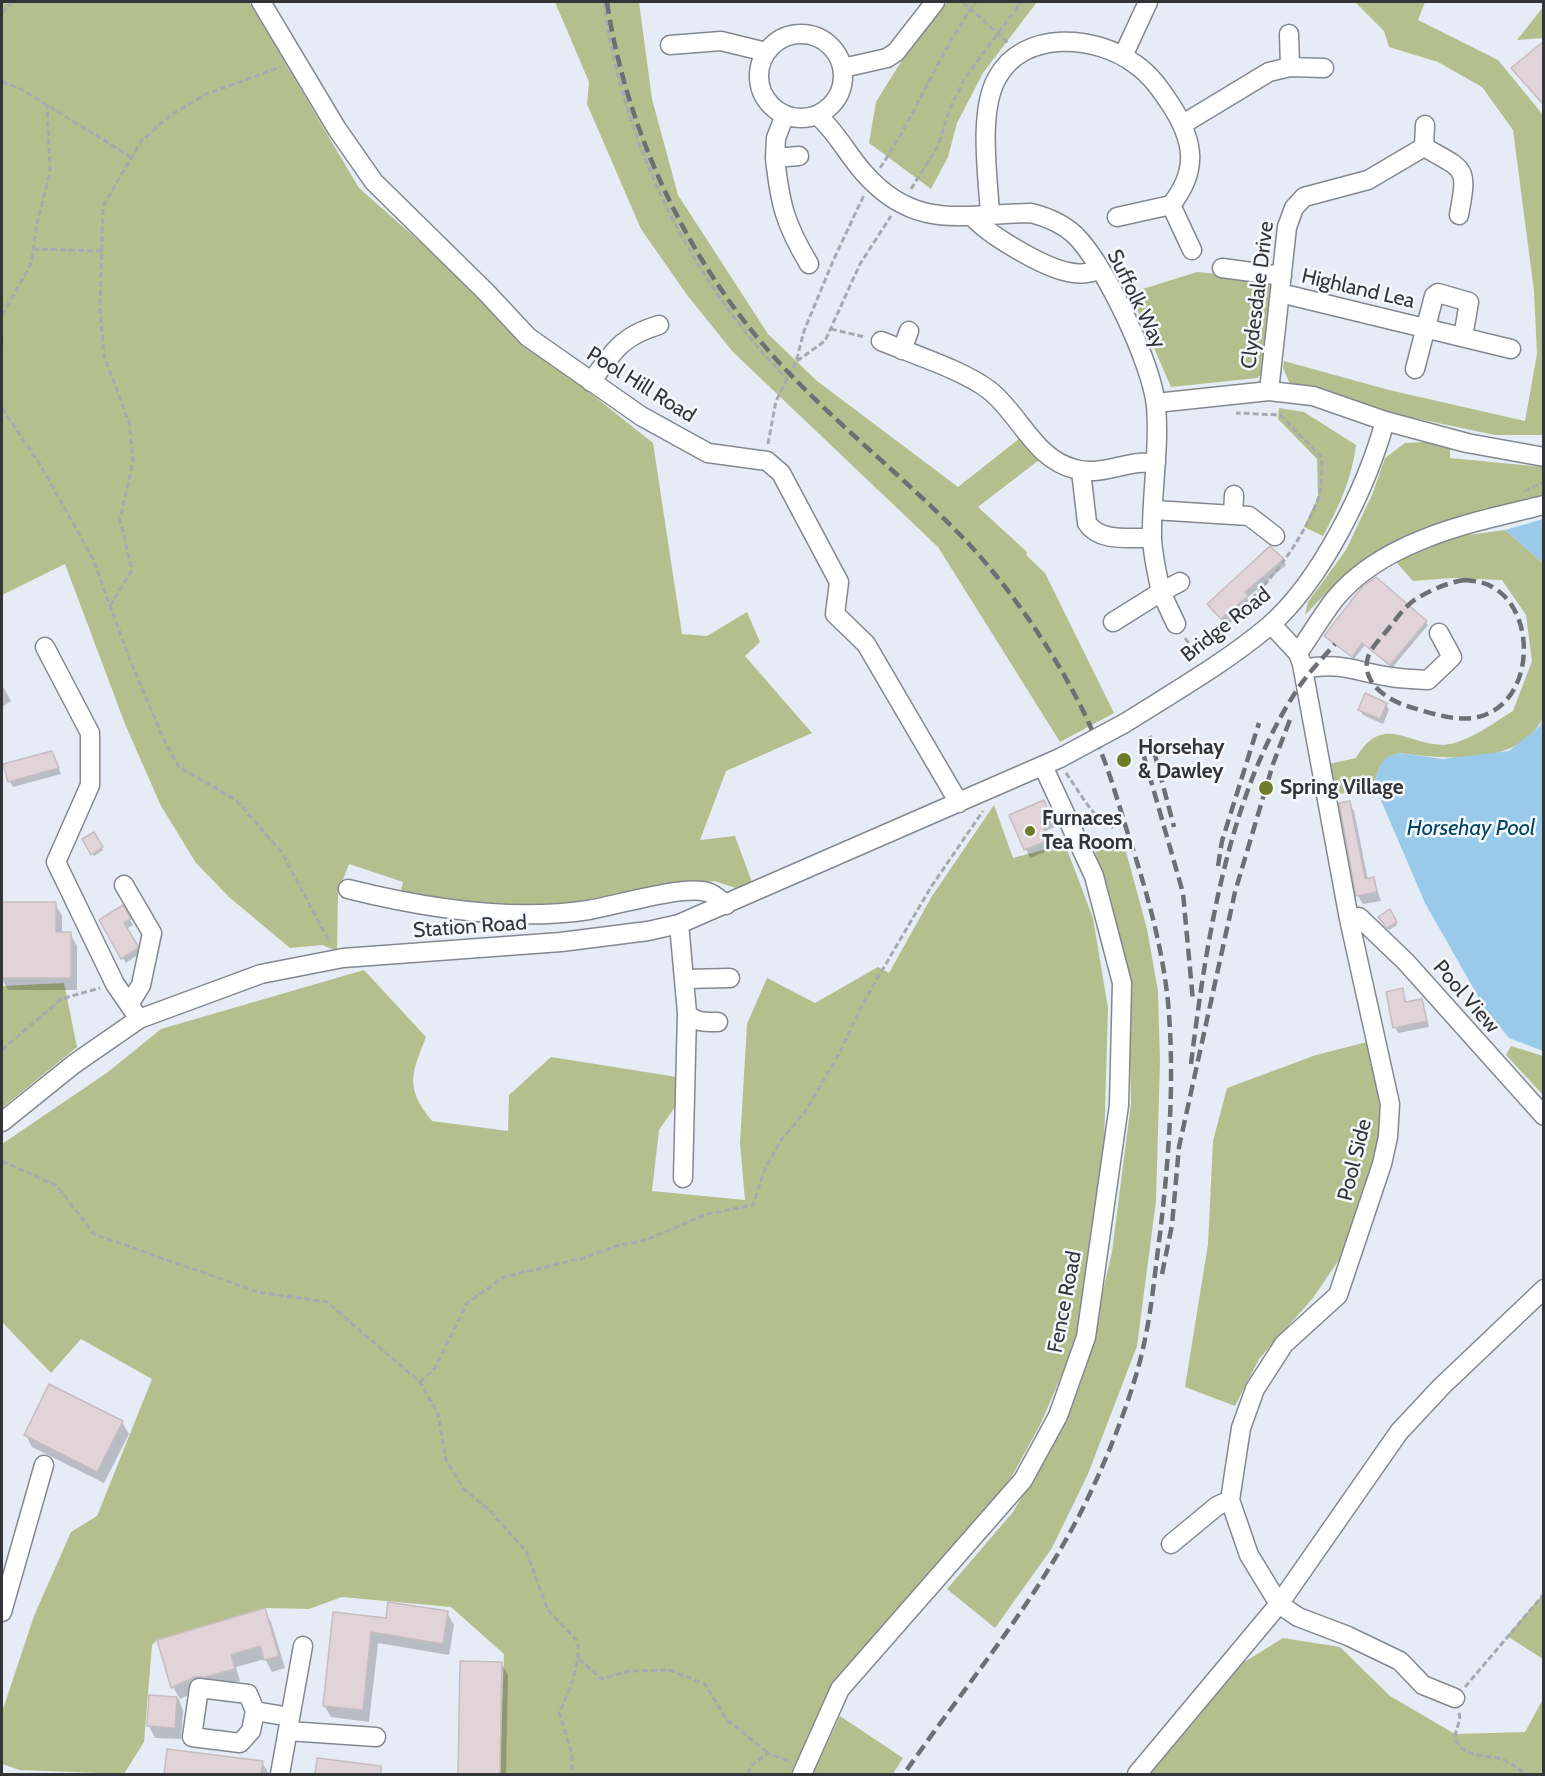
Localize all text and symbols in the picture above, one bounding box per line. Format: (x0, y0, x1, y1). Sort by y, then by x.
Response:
street label: Clydesdale Drive (1236, 220, 1280, 370)
street label: Suffolk Way (1101, 245, 1171, 353)
street label: Highland Lea (1299, 264, 1417, 314)
street label: Pool Hill Road (582, 342, 700, 428)
street label: Bridge Road (1176, 582, 1276, 668)
place label: Horsehay & Dawley (1138, 735, 1224, 785)
marker: Horsehay & Dawley (1115, 751, 1133, 769)
place label: Spring Village (1280, 775, 1404, 801)
marker: Spring Village (1257, 779, 1275, 797)
place label: Furnaces Tea Room (1042, 806, 1133, 856)
water label: Horsehay Pool (1407, 816, 1535, 842)
marker: Furnaces Tea Room (1023, 824, 1037, 838)
street label: Station Road (412, 910, 528, 944)
street label: Pool View (1427, 955, 1505, 1039)
street label: Pool Side (1333, 1116, 1377, 1204)
street label: Fence Road (1043, 1249, 1087, 1355)

